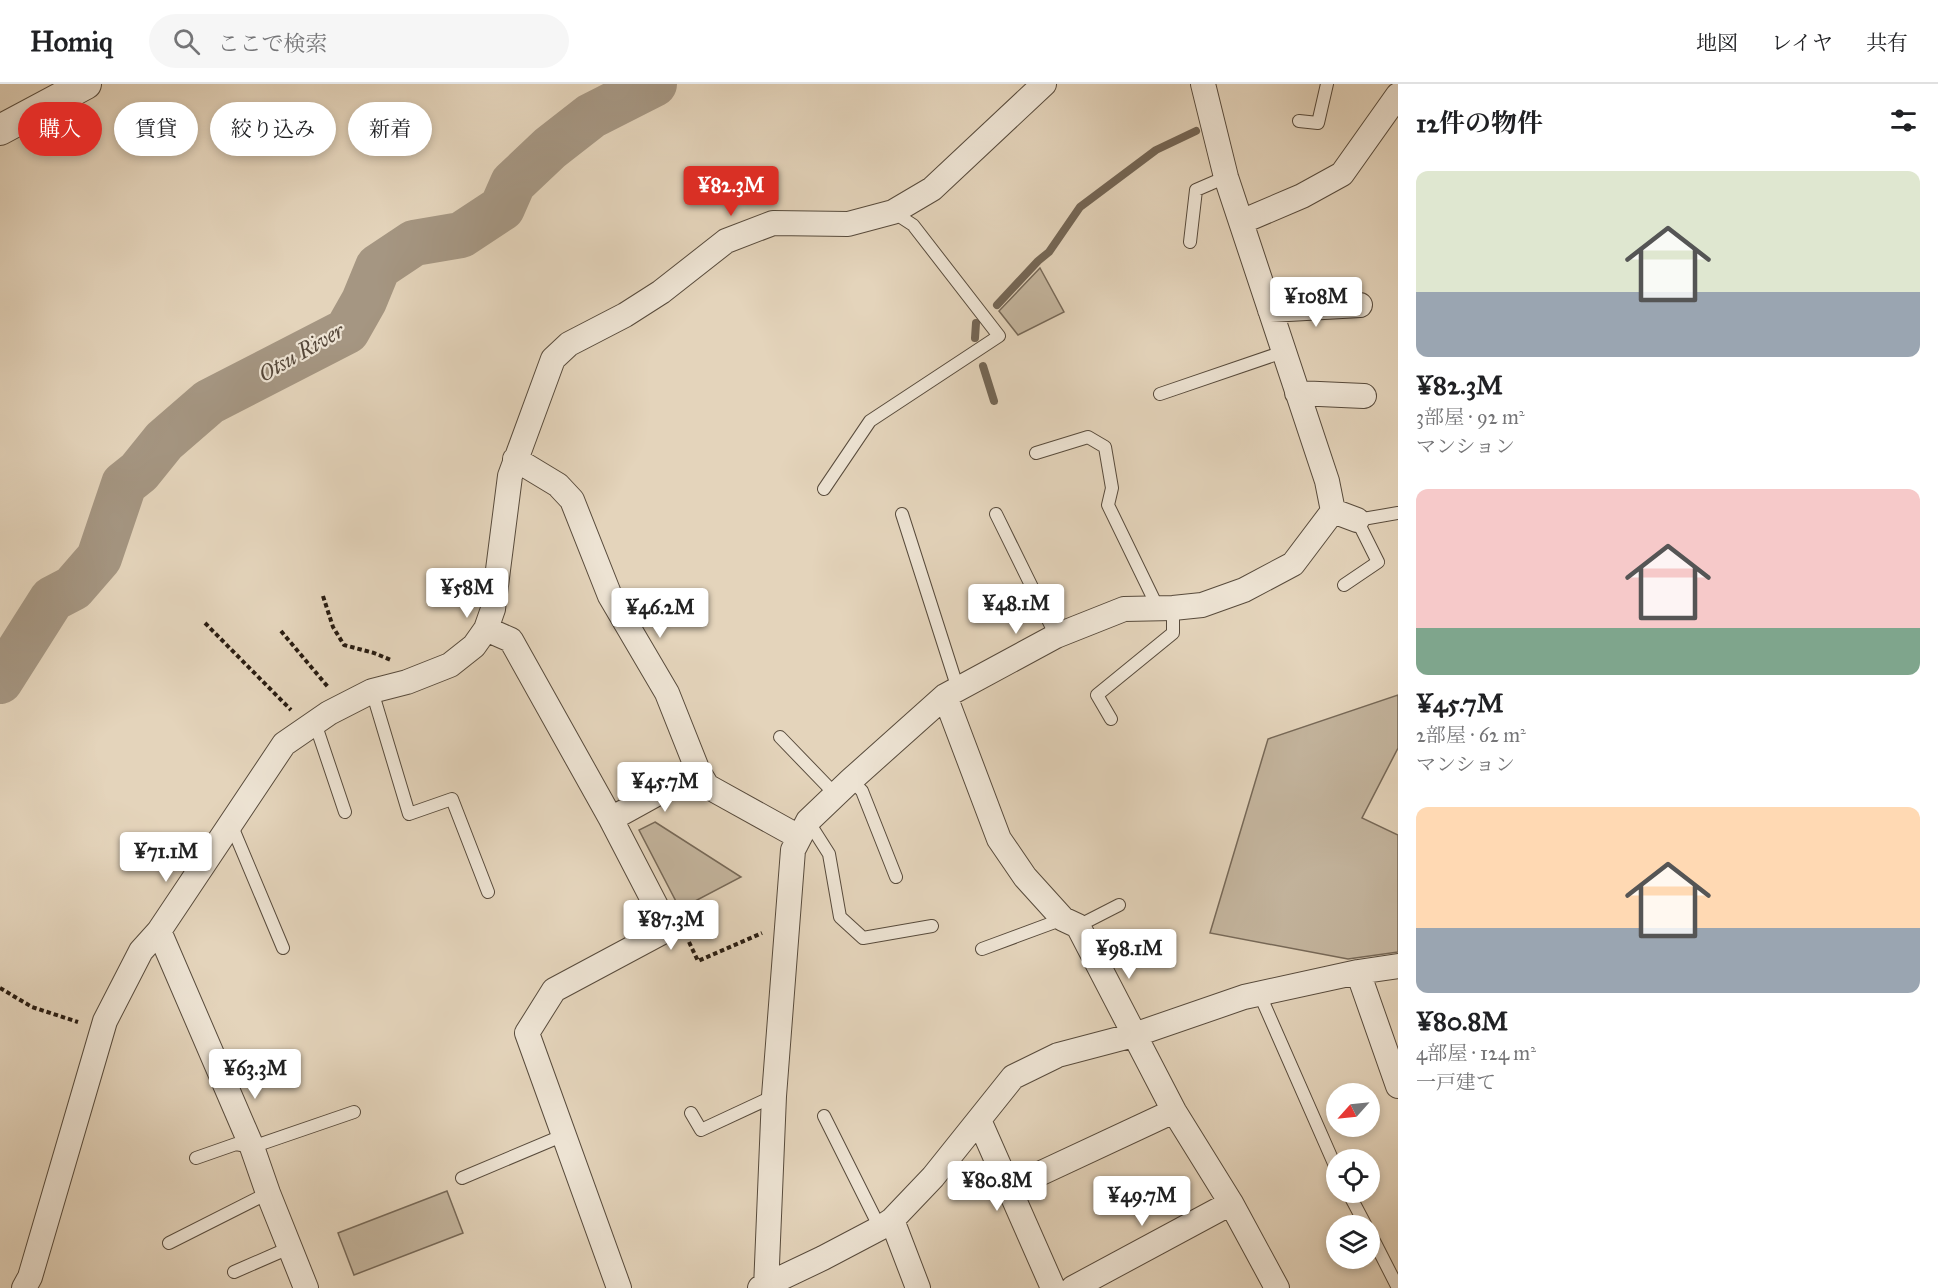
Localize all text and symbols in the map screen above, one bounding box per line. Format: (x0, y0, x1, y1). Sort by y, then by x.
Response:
search box (149, 14, 569, 68)
text: Homiq (30, 24, 113, 59)
icon: search (170, 25, 203, 58)
text: ここで検索 (218, 30, 328, 57)
text: 地図 (1696, 30, 1738, 56)
text: レイヤ (1771, 30, 1833, 56)
text: 共有 (1866, 30, 1908, 56)
chip: 購入 (18, 102, 102, 156)
chip: 賃貸 (114, 102, 198, 156)
chip: 絞り込み (210, 102, 336, 156)
chip: 新着 (348, 102, 432, 156)
icon: filters (1887, 104, 1920, 137)
text: 12件の物件 (1416, 107, 1543, 139)
pin: ¥82.3M (682, 166, 780, 217)
text: ¥82.3M (698, 173, 764, 197)
icon: home (1614, 210, 1722, 318)
pin: ¥108M (1274, 277, 1358, 328)
text: ¥108M (1284, 284, 1348, 308)
water label: Otsu River (253, 316, 350, 387)
text: ¥82.3M (1416, 369, 1503, 401)
text: 3部屋 · 92 m² (1416, 405, 1525, 429)
text: マンション (1416, 434, 1515, 458)
icon: home (1614, 528, 1722, 636)
pin: ¥58M (431, 568, 503, 619)
text: ¥58M (440, 575, 494, 599)
pin: ¥48.1M (967, 584, 1065, 635)
pin: ¥46.2M (611, 588, 709, 639)
text: ¥48.1M (982, 591, 1050, 615)
text: ¥46.2M (625, 595, 695, 619)
text: ¥45.7M (1416, 687, 1504, 719)
text: 2部屋 · 62 m² (1416, 723, 1526, 747)
text: マンション (1416, 752, 1515, 776)
pin: ¥45.7M (616, 762, 714, 813)
text: ¥45.7M (631, 769, 699, 793)
pin: ¥71.1M (117, 832, 215, 883)
text: ¥71.1M (134, 839, 198, 863)
icon: home (1614, 846, 1722, 954)
pin: ¥87.3M (622, 900, 720, 951)
text: ¥87.3M (638, 907, 704, 931)
pin: ¥98.1M (1080, 929, 1178, 980)
text: ¥98.1M (1095, 936, 1163, 960)
text: ¥80.8M (1416, 1005, 1508, 1037)
text: 4部屋 · 124 m² (1416, 1041, 1536, 1065)
pin: ¥63.3M (206, 1049, 304, 1100)
text: ¥63.3M (223, 1056, 287, 1080)
text: 一戸建て (1416, 1070, 1496, 1094)
north arrow (1326, 1083, 1380, 1137)
map controls (1326, 1083, 1380, 1269)
button: locate (1326, 1149, 1380, 1203)
pin: ¥80.8M (948, 1161, 1046, 1212)
text: ¥80.8M (962, 1168, 1032, 1192)
pin: ¥49.7M (1093, 1176, 1191, 1227)
text: ¥49.7M (1107, 1183, 1177, 1207)
button: layers (1326, 1215, 1380, 1269)

